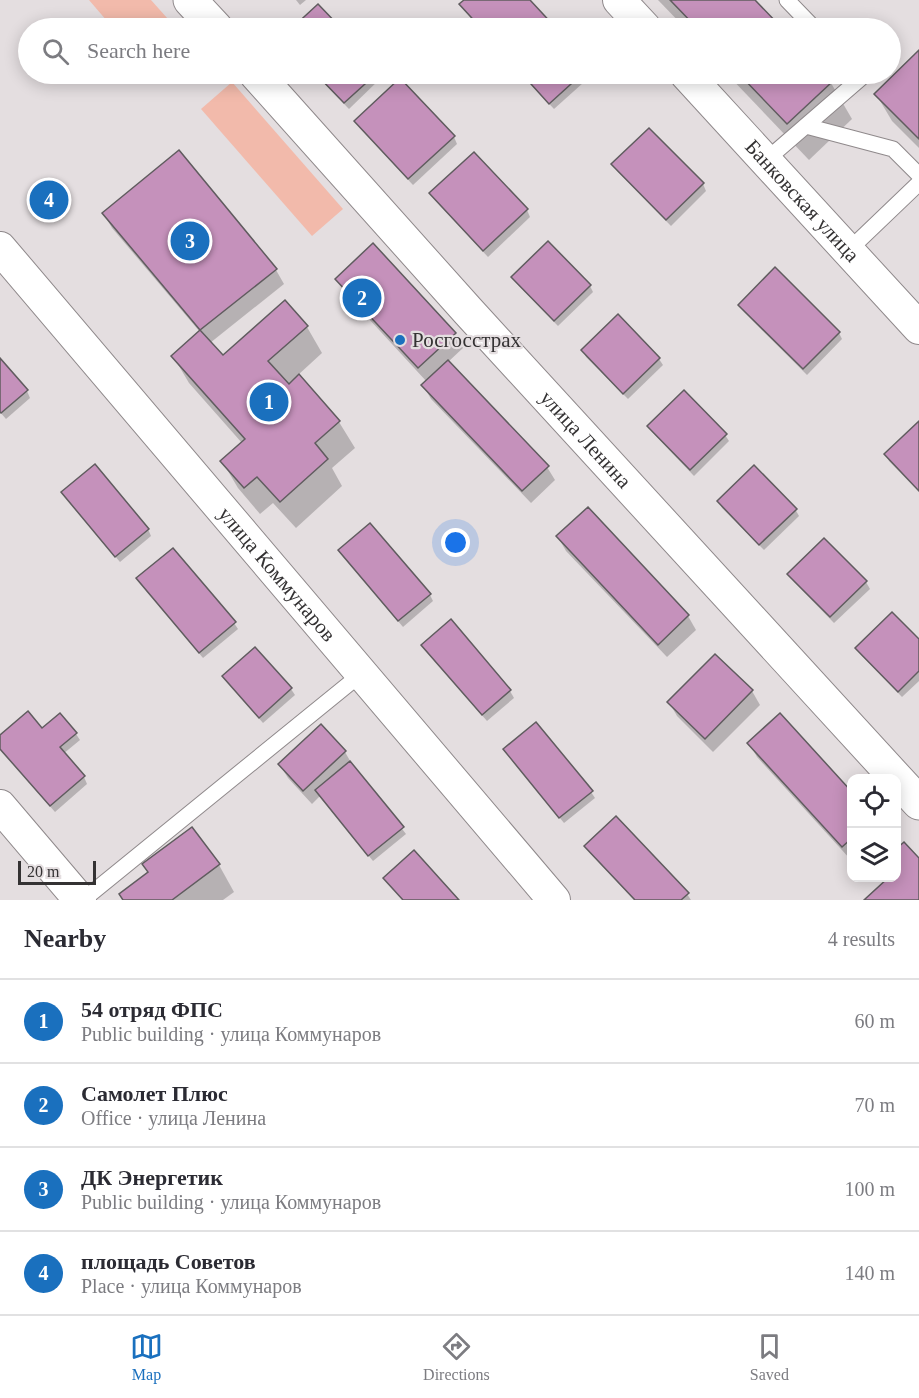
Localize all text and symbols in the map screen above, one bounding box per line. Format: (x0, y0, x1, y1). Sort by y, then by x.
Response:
search box (18, 18, 901, 84)
icon: search (39, 35, 72, 68)
text: Search here (87, 38, 190, 63)
street label: Банковская улица (740, 135, 865, 267)
pin: 4 (29, 178, 68, 222)
pin: 3 (170, 218, 210, 264)
pin: 2 (342, 276, 382, 320)
place label: Росгосстрах (412, 328, 522, 352)
marker: Росгосстрах (393, 333, 407, 347)
pin: 1 (250, 380, 288, 424)
street label: улица Ленина (535, 386, 637, 493)
street label: улица Коммунаров (213, 502, 341, 646)
your location (441, 528, 470, 557)
map controls (847, 774, 901, 882)
button: locate (847, 774, 901, 828)
button: layers (847, 828, 901, 882)
scale bar (18, 858, 96, 886)
text: 20 m (27, 863, 59, 880)
text: Nearby (24, 924, 106, 953)
text: 4 results (828, 928, 895, 950)
text: 54 отряд ФПС (81, 997, 223, 1022)
text: 1 (39, 1010, 49, 1032)
text: 60 m (854, 1010, 895, 1032)
text: Public building · улица Коммунаров (81, 1023, 381, 1045)
text: Самолет Плюс (81, 1081, 228, 1106)
text: 2 (39, 1094, 49, 1116)
text: 70 m (854, 1094, 895, 1116)
text: Office · улица Ленина (81, 1107, 266, 1129)
text: ДК Энергетик (81, 1165, 223, 1190)
text: 3 (39, 1178, 49, 1200)
text: 100 m (844, 1178, 895, 1200)
text: Public building · улица Коммунаров (81, 1191, 381, 1213)
text: площадь Советов (81, 1249, 256, 1274)
text: 4 (39, 1262, 49, 1284)
text: 140 m (844, 1262, 895, 1284)
text: Place · улица Коммунаров (81, 1275, 302, 1297)
tab: Map (130, 1330, 163, 1384)
tab: Directions (423, 1330, 490, 1384)
tab: Saved (750, 1330, 789, 1384)

